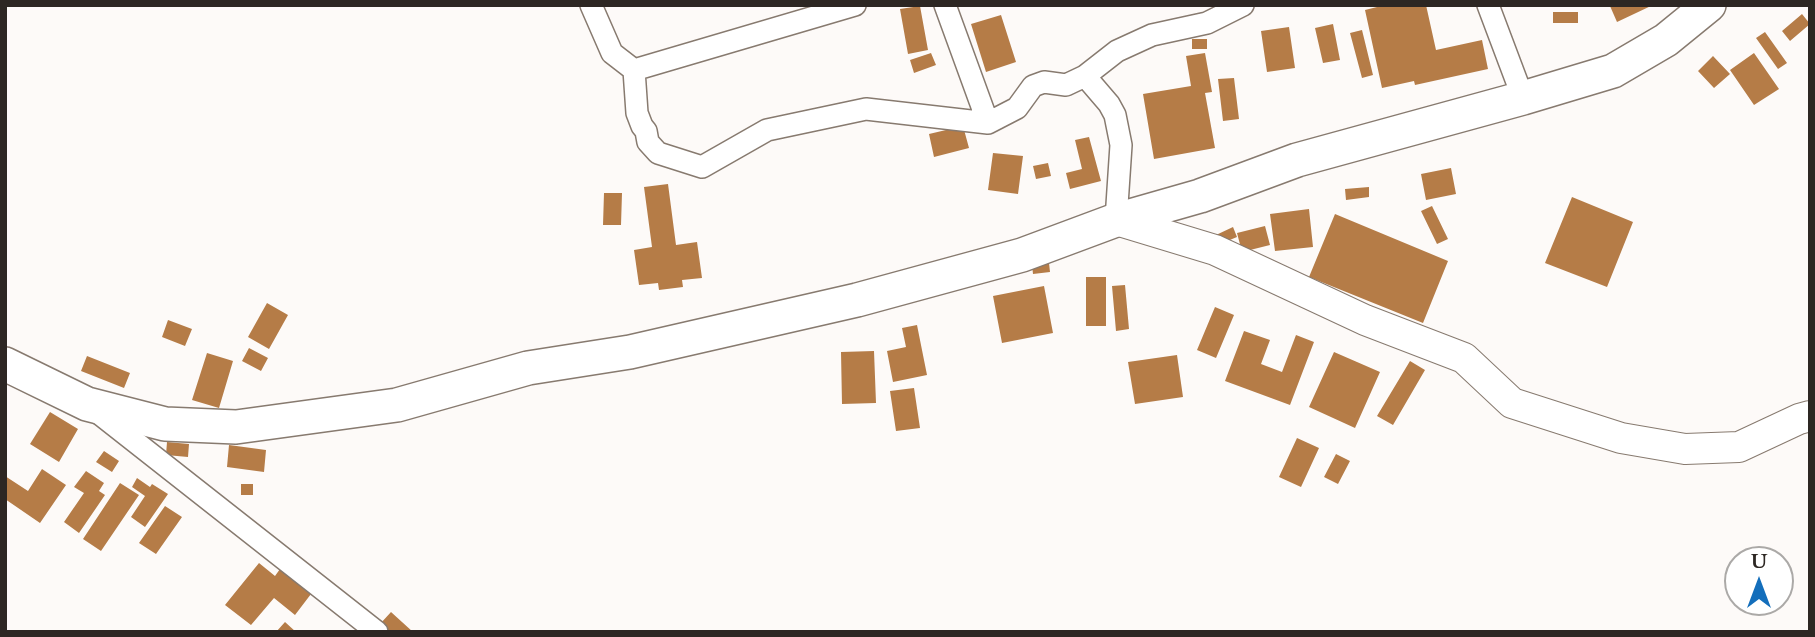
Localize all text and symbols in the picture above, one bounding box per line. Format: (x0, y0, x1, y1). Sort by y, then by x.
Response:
north arrow (1724, 546, 1794, 616)
text: U (1751, 550, 1767, 573)

